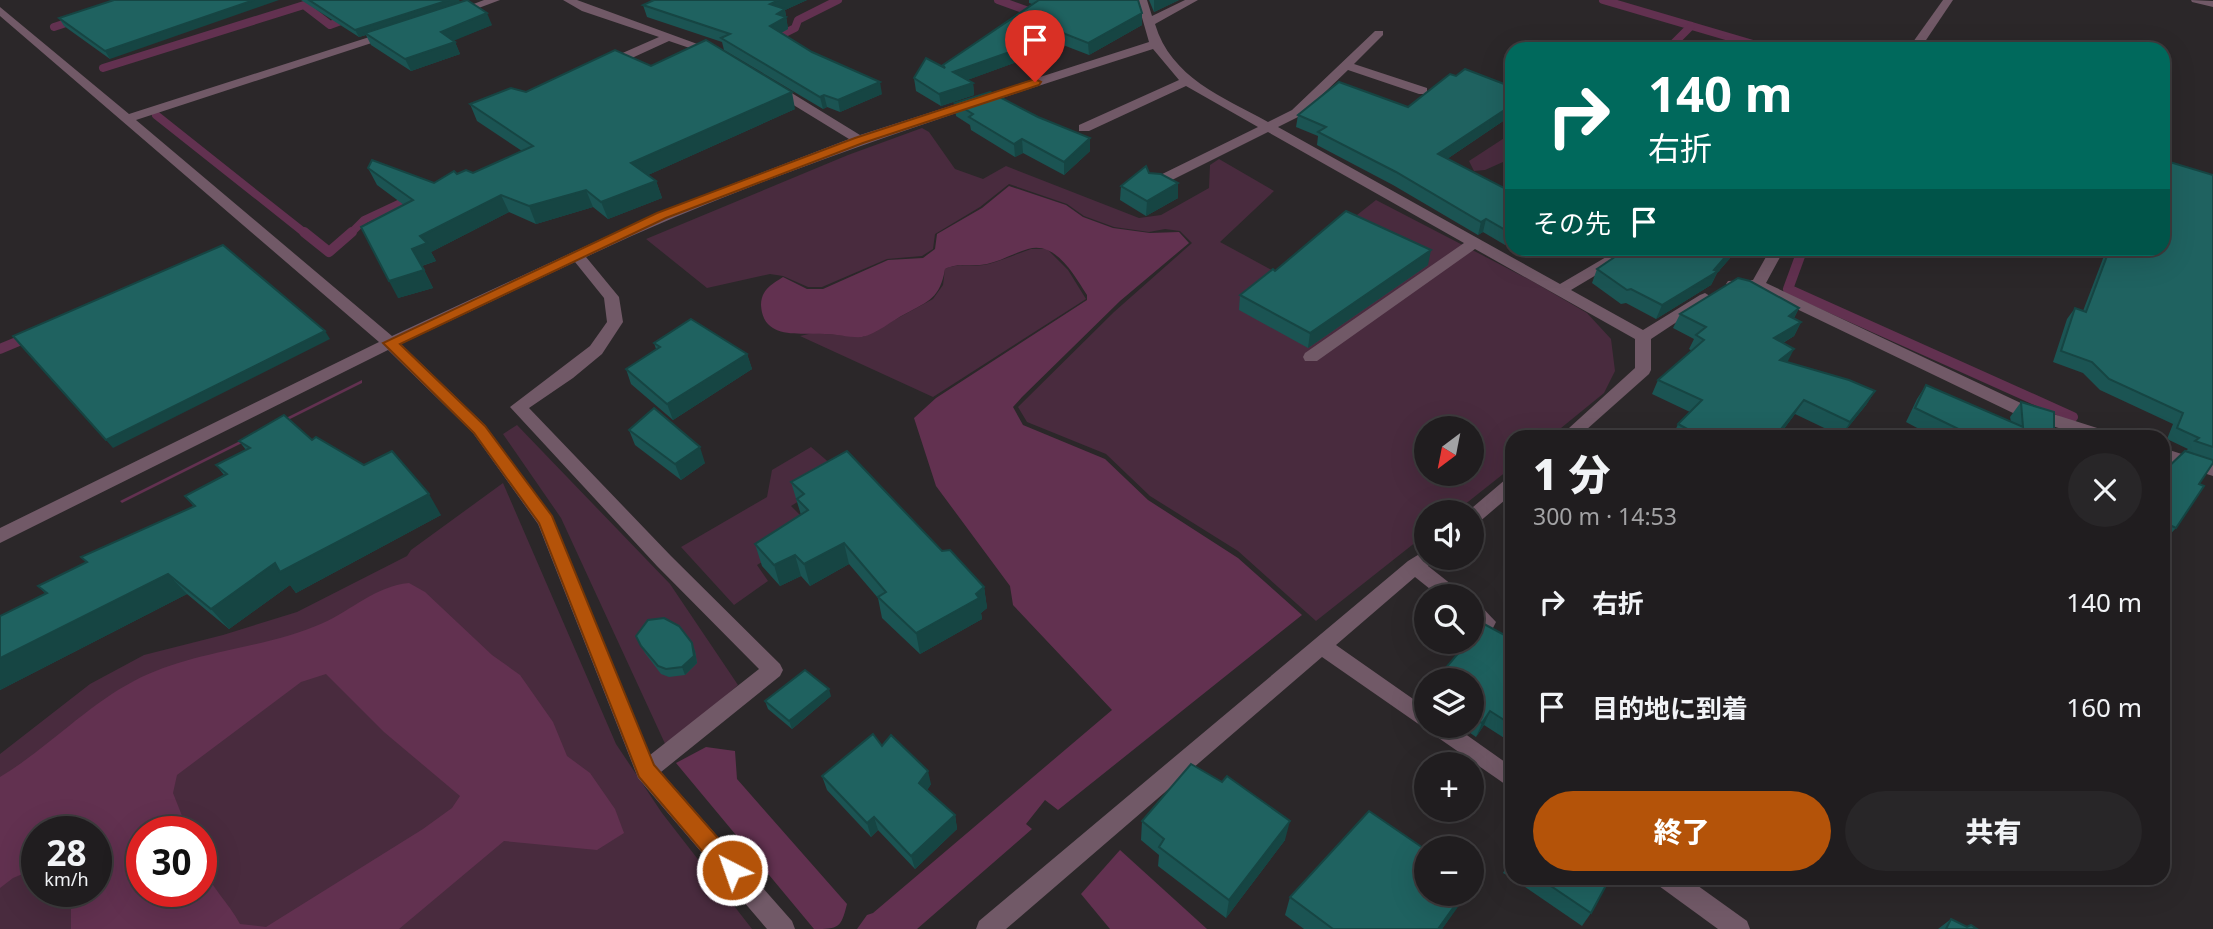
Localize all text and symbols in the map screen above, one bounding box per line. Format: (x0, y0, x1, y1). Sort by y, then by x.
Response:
pin (1005, 10, 1065, 82)
icon: arrive (1016, 21, 1054, 59)
text: 140 m (1648, 60, 1793, 126)
icon: right (1533, 70, 1624, 161)
text: 右折 (1648, 126, 1712, 169)
icon: arrive (1625, 203, 1663, 241)
text: その先 (1533, 205, 1611, 241)
north arrow (1414, 416, 1484, 486)
map controls (1414, 416, 1484, 906)
text: 1 分 (1533, 445, 1610, 502)
button: close (2068, 453, 2142, 527)
button: sound (1414, 500, 1484, 570)
text: 300 m · 14:53 (1533, 500, 1677, 532)
icon: right (1533, 583, 1571, 621)
button: search (1414, 584, 1484, 654)
text: 140 m (2066, 584, 2142, 620)
text: 右折 (1592, 585, 1644, 621)
button: layers (1414, 668, 1484, 738)
icon: arrive (1533, 688, 1571, 726)
text: 160 m (2066, 689, 2142, 725)
text: 目的地に到着 (1592, 690, 1748, 726)
button: + (1414, 752, 1484, 822)
button: 終了 (1533, 791, 1831, 871)
button: 共有 (1845, 791, 2142, 871)
speed limit sign: 30 (126, 816, 217, 907)
text: 28 (46, 829, 87, 876)
position arrow (695, 833, 769, 907)
button: − (1414, 836, 1484, 906)
text: km/h (44, 867, 89, 891)

